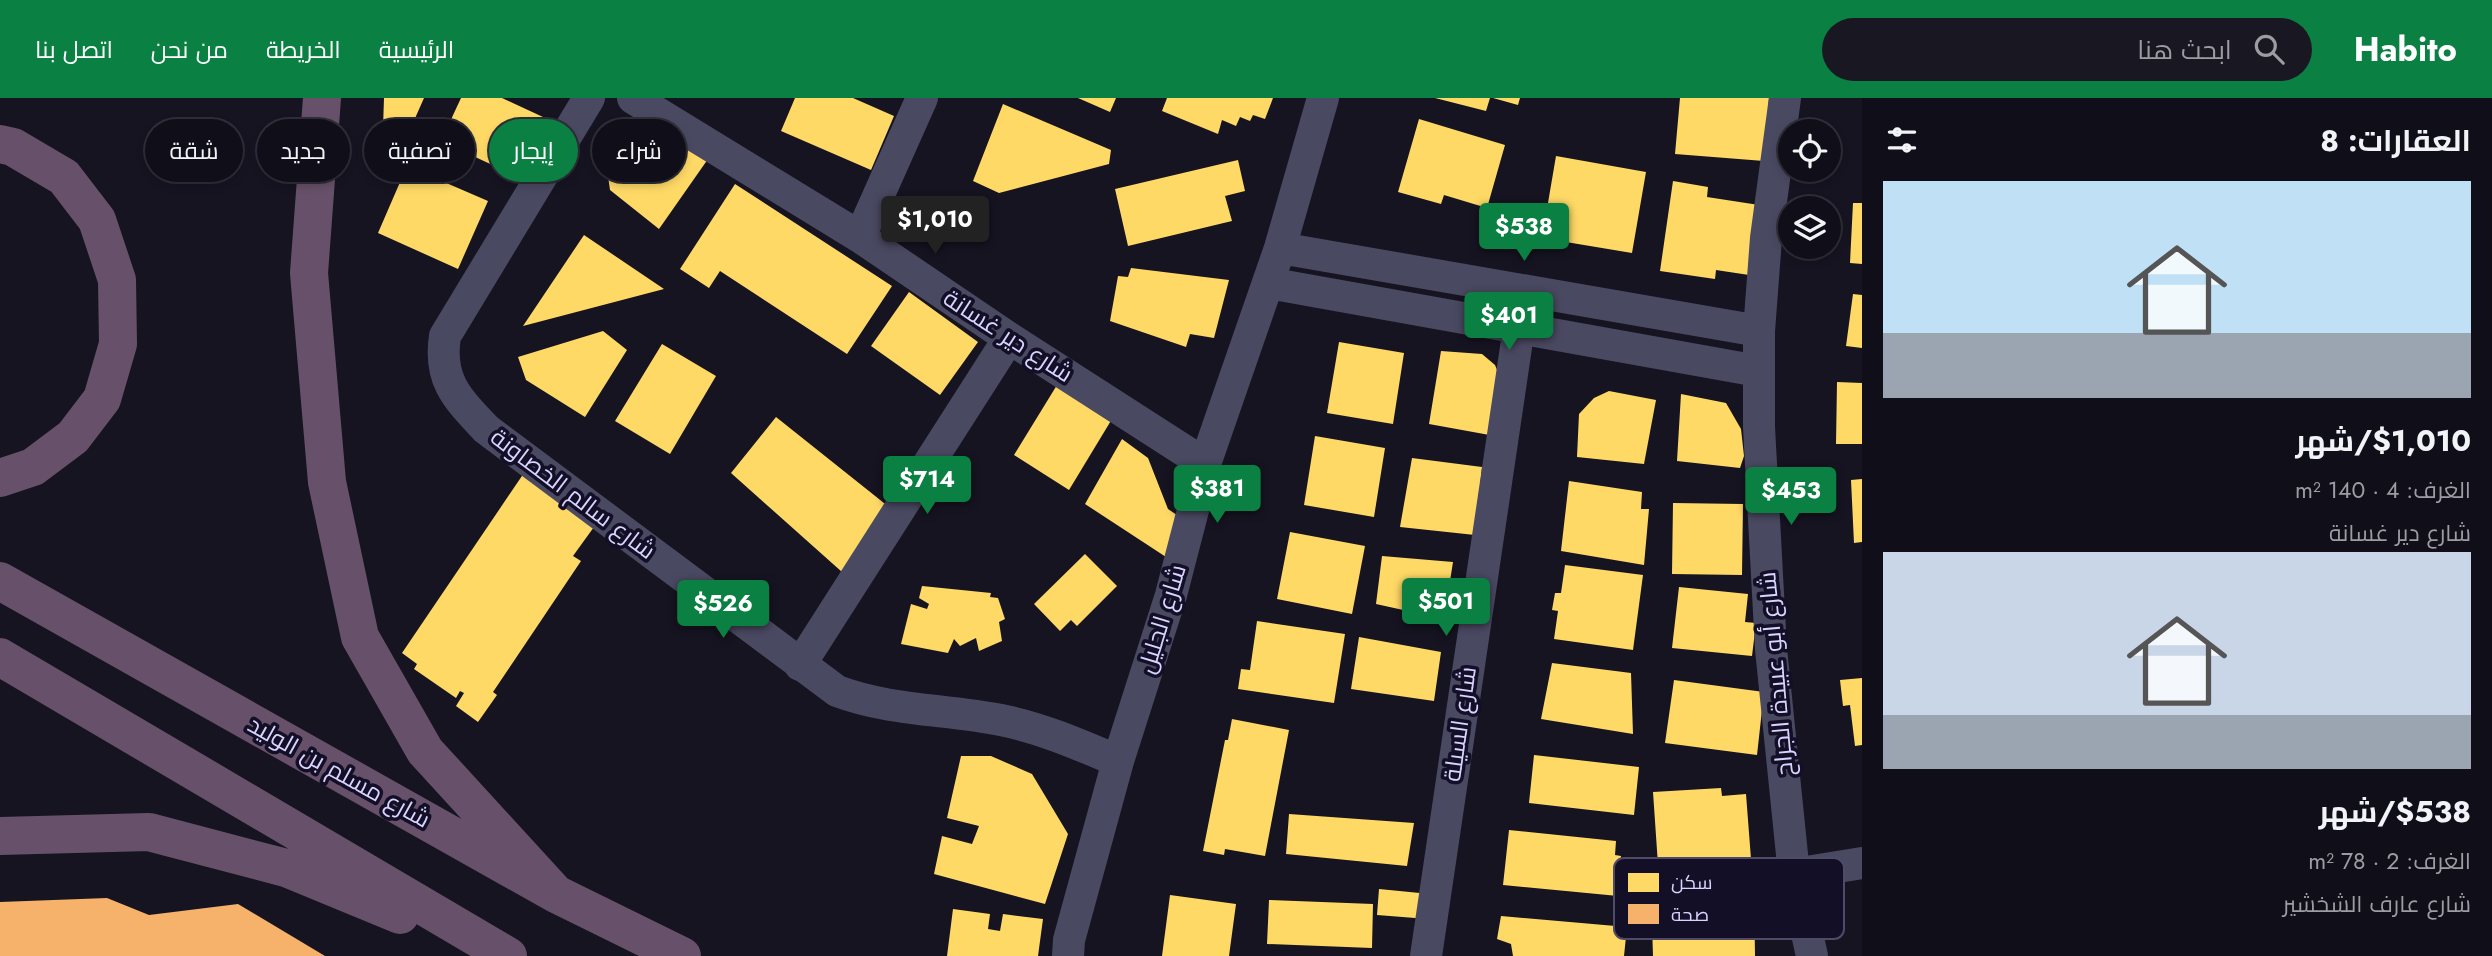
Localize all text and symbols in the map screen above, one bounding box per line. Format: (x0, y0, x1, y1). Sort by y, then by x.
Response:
search box (1822, 18, 2312, 81)
text: Habito (2354, 26, 2457, 73)
icon: search (2250, 30, 2288, 68)
text: ابحث هنا (2137, 31, 2232, 69)
text: اتصل بنا (35, 32, 113, 67)
text: من نحن (151, 32, 228, 67)
text: الخريطة (266, 32, 341, 67)
text: الرئيسية (379, 32, 454, 67)
chip: شقة (145, 119, 243, 182)
chip: جديد (257, 119, 350, 182)
chip: تصفية (364, 119, 475, 182)
chip: إيجار (489, 119, 578, 182)
chip: شراء (592, 119, 686, 182)
map controls (1778, 119, 1841, 259)
button: locate (1778, 119, 1841, 182)
text: العقارات: 8 (2320, 119, 2471, 162)
icon: filters (1883, 121, 1921, 159)
button: layers (1778, 196, 1841, 259)
pin: $1,010 (878, 197, 992, 256)
text: $1,010 (897, 202, 973, 236)
pin: $538 (1483, 204, 1565, 263)
text: $538 (1495, 209, 1553, 243)
icon: home (2114, 227, 2240, 353)
street label: شارع دير غسانة (937, 281, 1080, 391)
pin: $401 (1468, 292, 1550, 352)
text: $401 (1480, 298, 1538, 332)
text: $1,010/شهر (2295, 419, 2471, 462)
street label: شارع سالم الخصاونة (483, 420, 663, 567)
pin: $714 (886, 456, 968, 516)
text: $714 (899, 462, 955, 496)
pin: $381 (1176, 466, 1258, 525)
pin: $453 (1750, 468, 1832, 527)
text: $381 (1190, 471, 1244, 505)
text: $453 (1761, 473, 1821, 507)
text: الغرف: 4 · 140 m² (2295, 473, 2471, 507)
text: شارع دير غسانة (2329, 516, 2471, 550)
street label: شارع الجليل (1128, 560, 1195, 678)
street label: شارع أبو عبيدة الجراح (1749, 570, 1802, 778)
pin: $501 (1405, 578, 1487, 638)
pin: $526 (682, 580, 764, 640)
text: $501 (1418, 584, 1474, 618)
text: $526 (693, 586, 753, 620)
icon: home (2114, 598, 2240, 724)
street label: شارع السيلة (1434, 664, 1485, 784)
street label: شارع مسلم بن الوليد (242, 707, 437, 836)
text: $538/شهر (2319, 790, 2471, 833)
text: الغرف: 2 · 78 m² (2308, 844, 2471, 878)
legend (1614, 858, 1844, 939)
text: سكن (1671, 869, 1713, 896)
text: شارع عارف الشخشير (2283, 887, 2471, 921)
text: صحة (1671, 901, 1709, 928)

